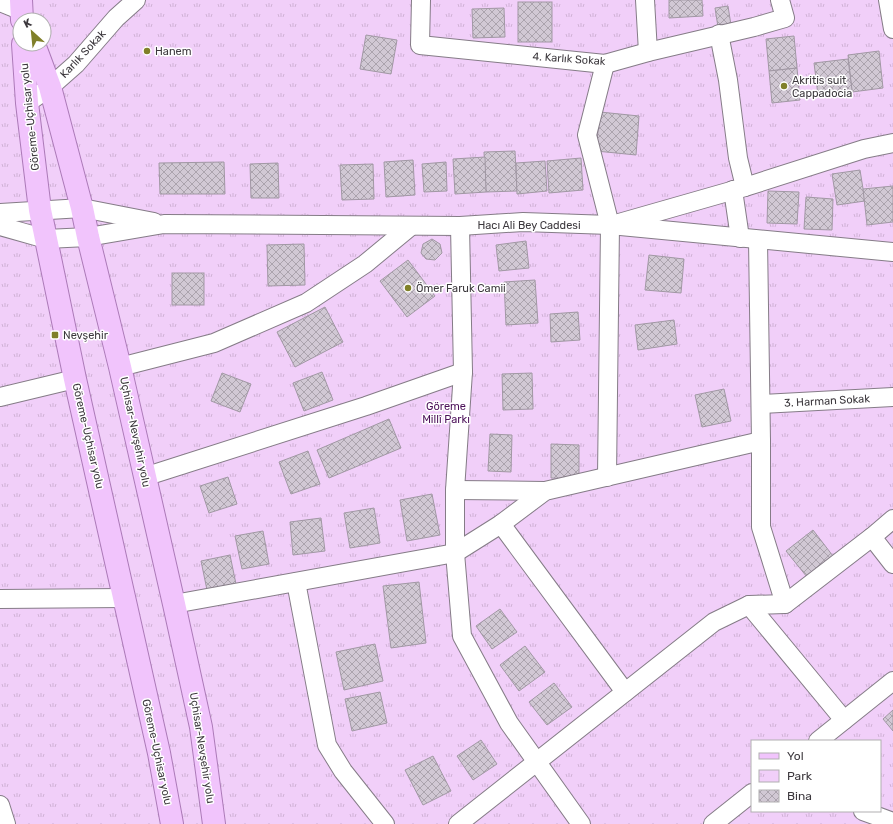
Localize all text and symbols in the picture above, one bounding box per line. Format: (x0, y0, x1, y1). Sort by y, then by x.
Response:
north arrow (12, 12, 52, 52)
text: K (21, 16, 35, 31)
street label: Karlık Sokak (57, 27, 109, 81)
place label: Hanem (155, 45, 192, 58)
marker: Hanem (142, 46, 152, 56)
street label: 4. Karlık Sokak (532, 50, 606, 68)
street label: Göreme-Uçhisar yolu (18, 63, 42, 171)
place label: Akritis suit Cappadocia (792, 74, 852, 100)
marker: Akritis suit Cappadocia (779, 81, 789, 91)
street label: Hacı Ali Bey Caddesi (477, 219, 581, 232)
place label: Ömer Faruk Camii (416, 282, 506, 295)
marker: Ömer Faruk Camii (403, 283, 413, 293)
place label: Nevşehir (63, 329, 109, 342)
marker: Nevşehir (50, 330, 60, 340)
street label: Uçhisar-Nevşehir yolu (117, 376, 153, 488)
street label: Göreme-Uçhisar yolu (70, 382, 106, 490)
street label: 3. Harman Sokak (784, 392, 871, 410)
park label: Göreme Millî Parkı (422, 400, 470, 426)
street label: Uçhisar-Nevşehir yolu (187, 692, 217, 804)
street label: Göreme-Uçhisar yolu (139, 698, 175, 806)
legend (751, 740, 881, 812)
text: Yol (787, 749, 804, 763)
text: Park (787, 769, 813, 783)
text: Bina (787, 789, 812, 803)

